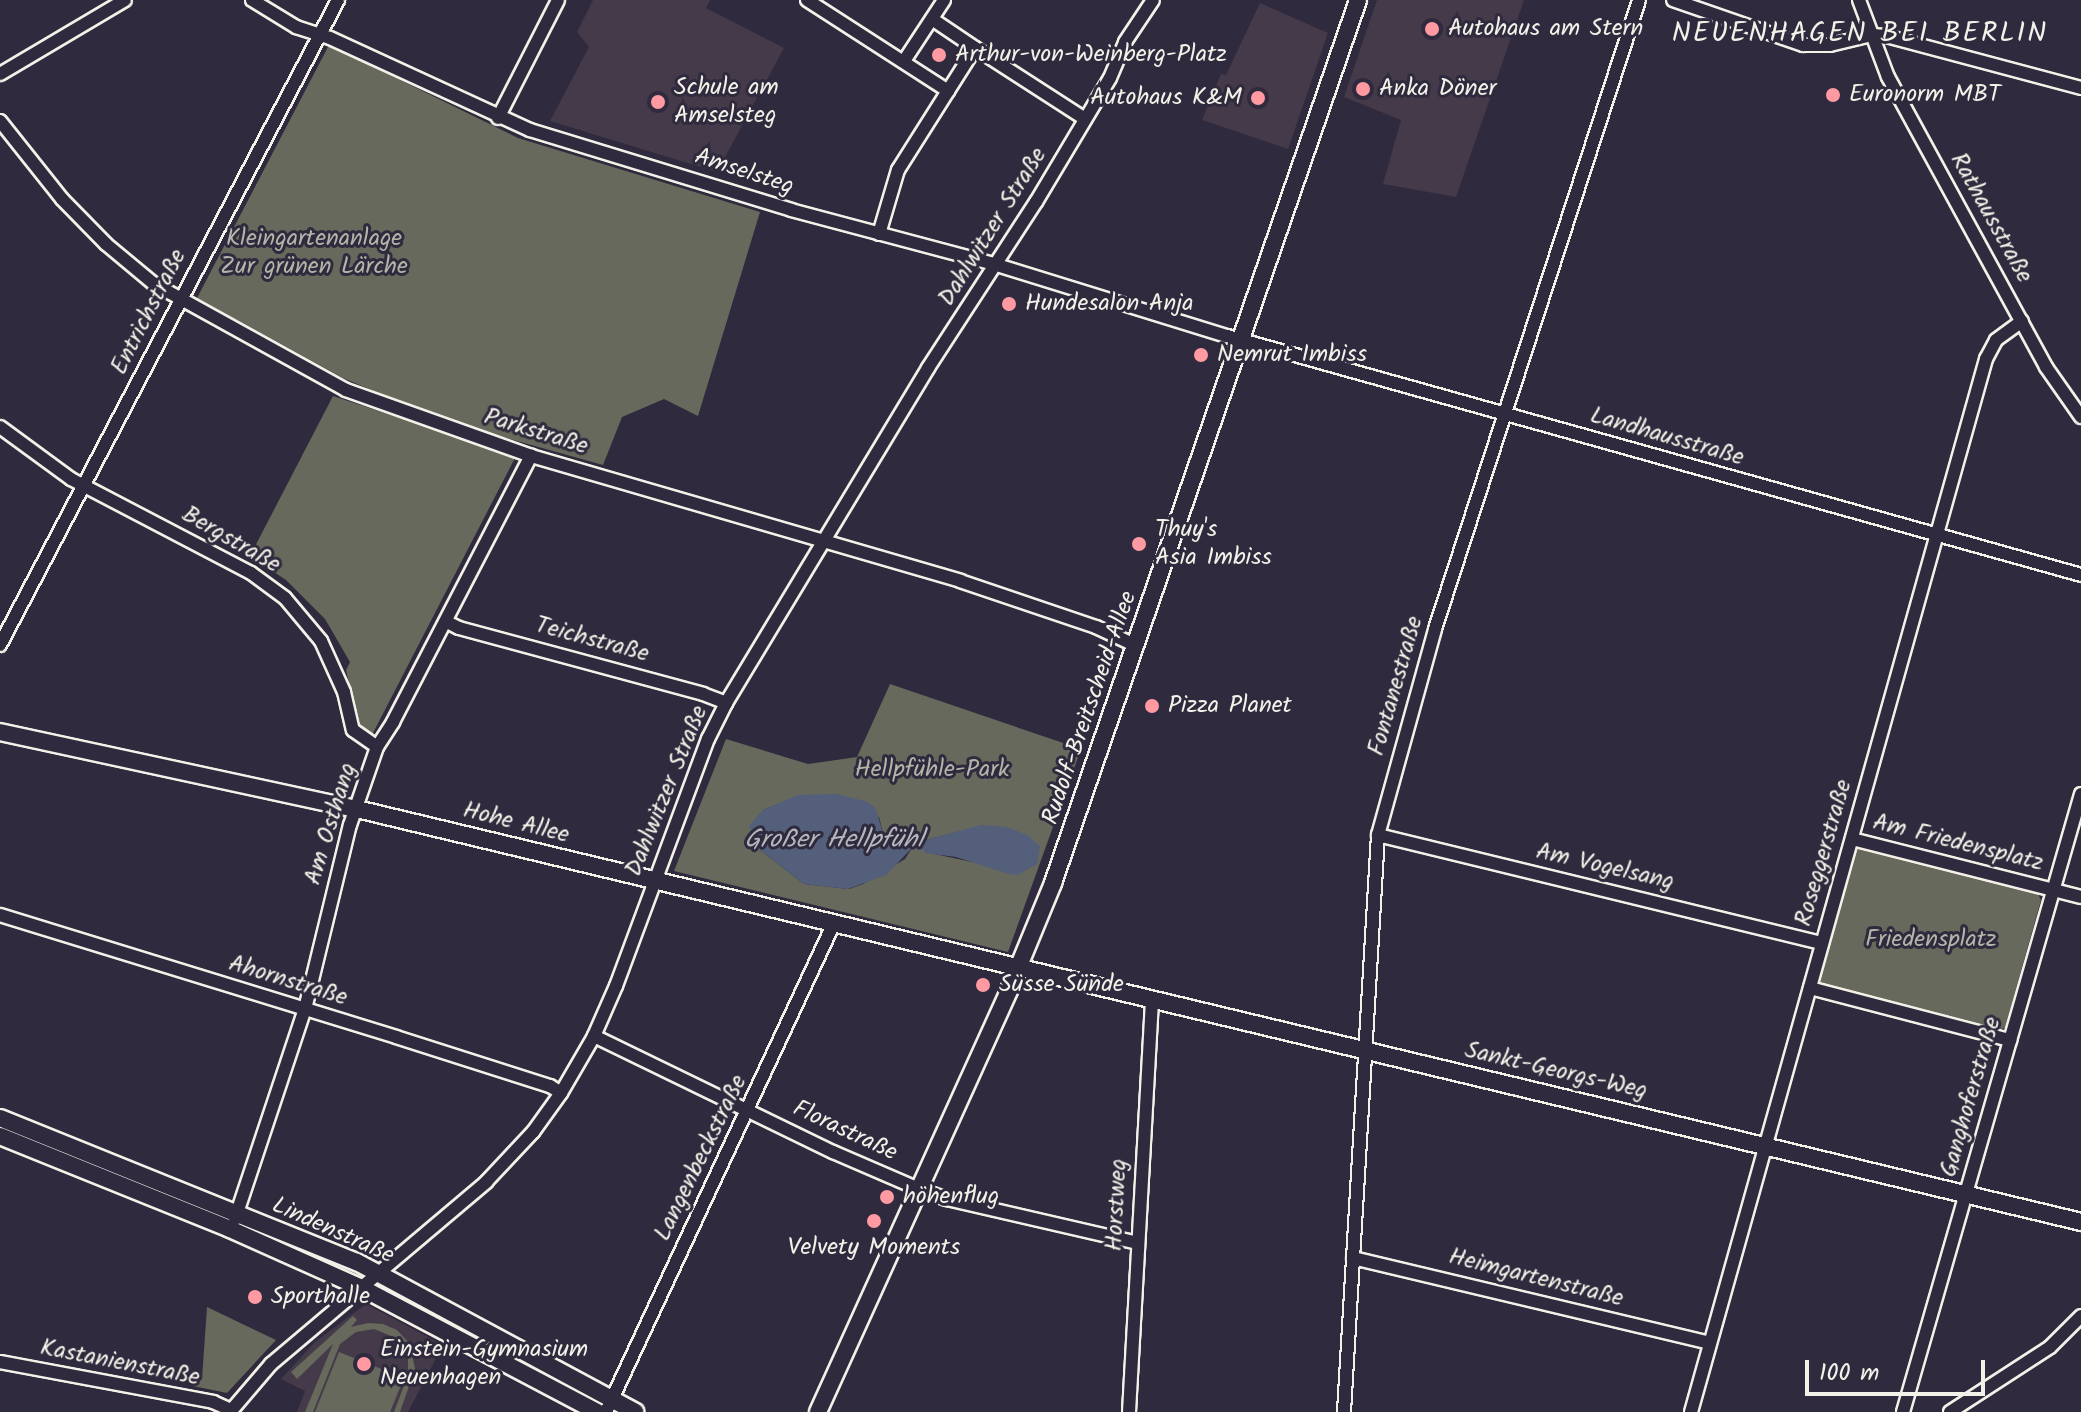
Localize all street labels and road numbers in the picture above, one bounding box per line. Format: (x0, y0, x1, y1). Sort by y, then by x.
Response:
street label: Amselsteg (691, 142, 797, 202)
street label: Dahlwitzer Straße (933, 142, 1053, 312)
street label: Rathausstraße (1943, 148, 2039, 288)
street label: Entrichstraße (105, 244, 193, 380)
street label: Landhausstraße (1587, 401, 1747, 473)
street label: Parkstraße (481, 403, 591, 461)
street label: Bergstraße (177, 500, 285, 580)
street label: Rudolf-Breitscheid-Allee (1037, 588, 1143, 828)
street label: Teichstraße (532, 611, 652, 669)
street label: Fontanestraße (1362, 613, 1430, 759)
street label: Dahlwitzer Straße (620, 701, 714, 881)
street label: Am Osthang (299, 760, 363, 888)
street label: Roseggerstraße (1789, 776, 1859, 930)
street label: Hohe Allee (460, 796, 572, 850)
street label: Am Friedensplatz (1870, 808, 2046, 878)
street label: Am Vogelsang (1533, 837, 1677, 897)
street label: Ahornstraße (225, 949, 351, 1013)
street label: Ganghoferstraße (1934, 1014, 2008, 1180)
street label: Sankt-Georgs-Weg (1462, 1036, 1650, 1106)
street label: Langenbeckstraße (648, 1070, 754, 1246)
street label: Florastraße (788, 1094, 902, 1168)
street label: Horstweg (1100, 1158, 1134, 1252)
street label: Lindenstraße (267, 1191, 399, 1271)
street label: Heimgartenstraße (1446, 1242, 1626, 1314)
street label: Kastanienstraße (38, 1333, 202, 1393)

